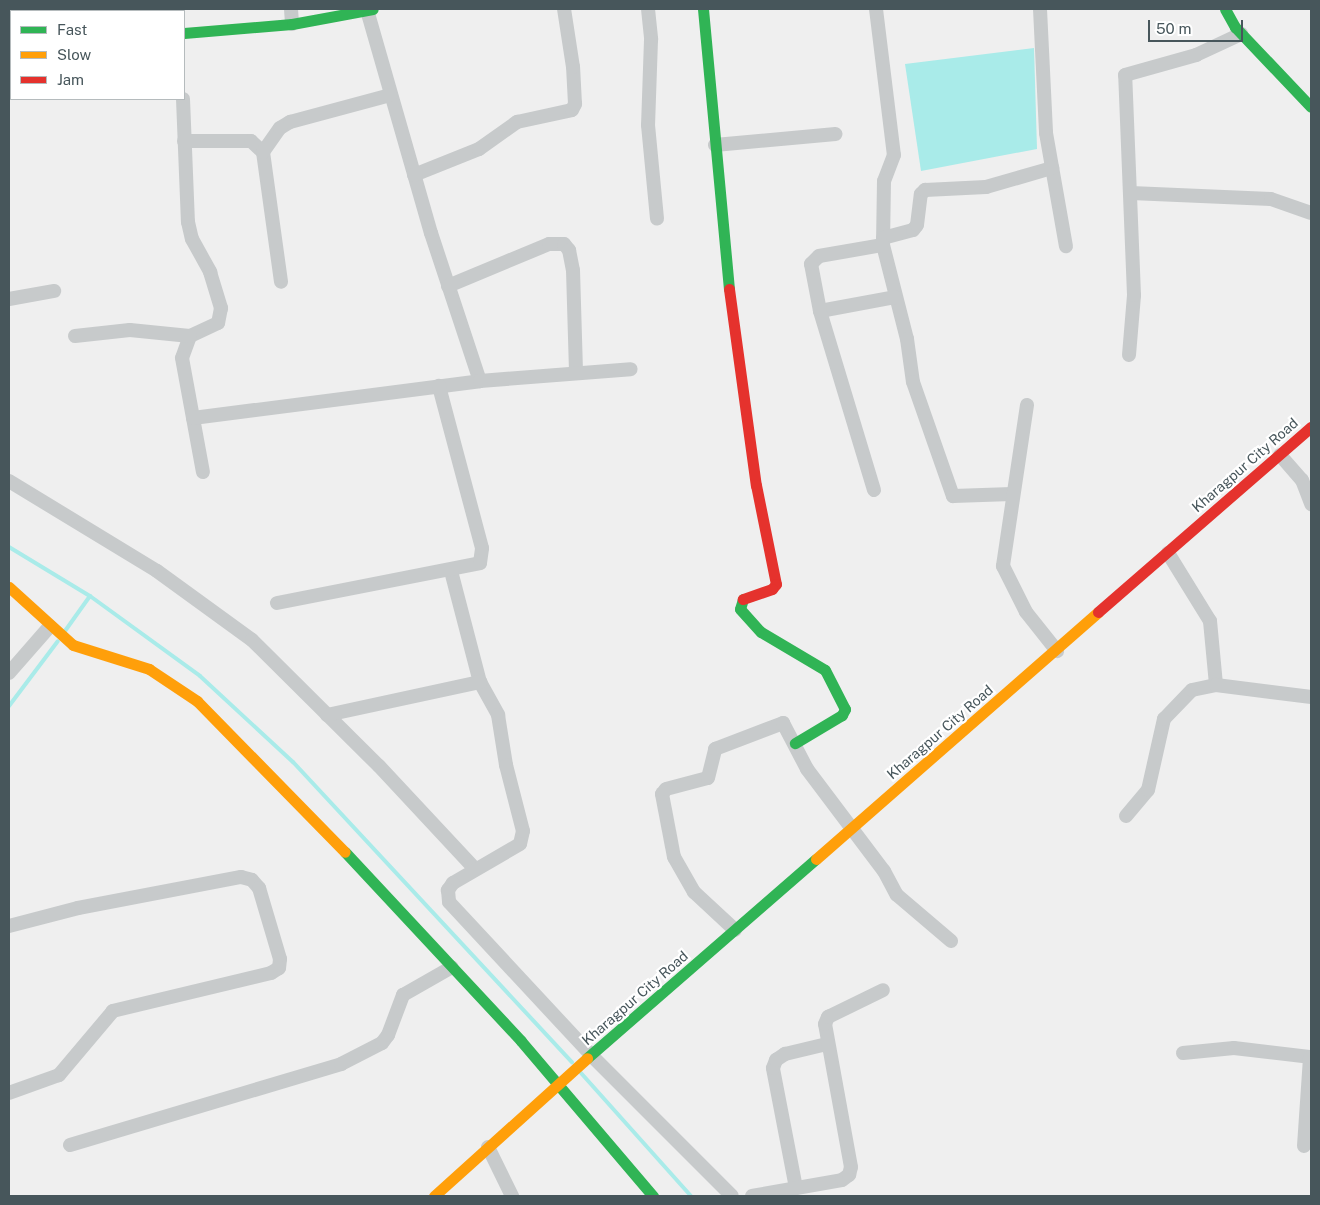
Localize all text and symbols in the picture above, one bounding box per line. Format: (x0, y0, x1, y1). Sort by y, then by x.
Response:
legend (10, 10, 185, 100)
scale bar (1150, 10, 1245, 42)
text: 50 m (1156, 20, 1191, 37)
text: Fast (57, 21, 87, 38)
text: Slow (57, 46, 91, 63)
text: Jam (57, 71, 84, 88)
street label: Kharagpur City Road (1189, 414, 1301, 516)
street label: Kharagpur City Road (884, 681, 996, 783)
street label: Kharagpur City Road (579, 947, 691, 1049)

